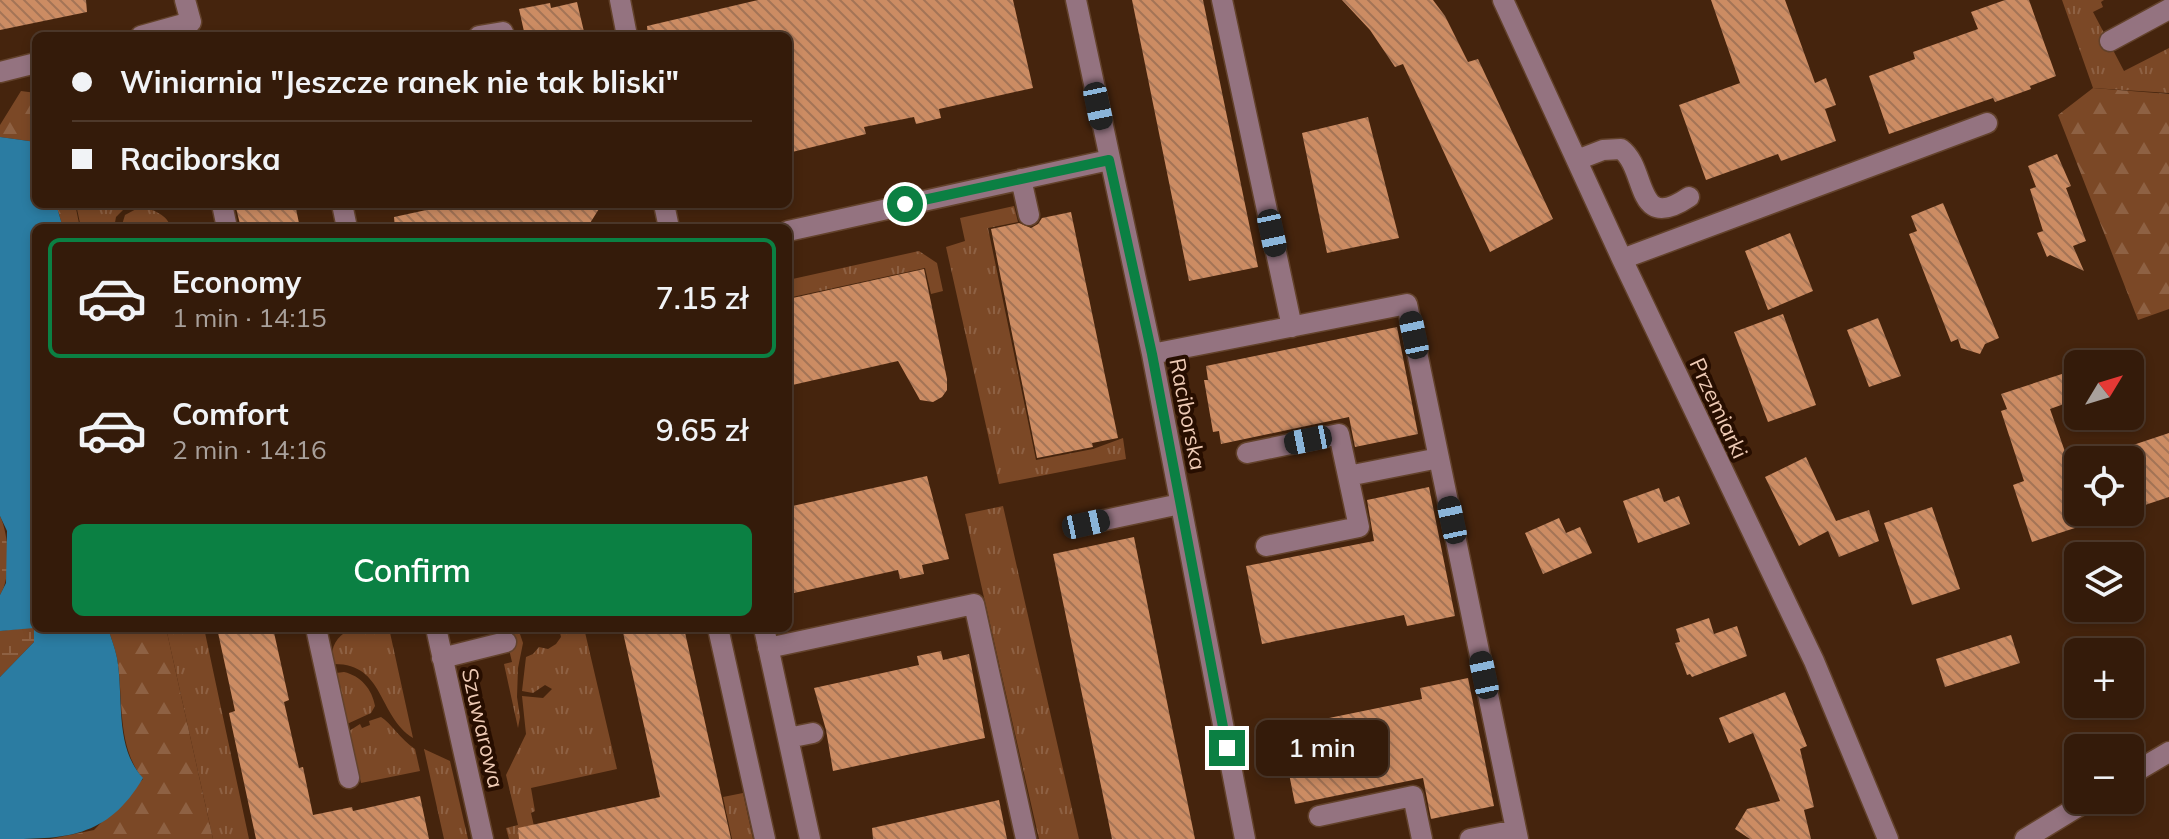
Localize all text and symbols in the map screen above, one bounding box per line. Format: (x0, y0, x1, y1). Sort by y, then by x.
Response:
text: Winiarnia "Jeszcze ranek nie tak bliski" (120, 63, 679, 101)
car (1081, 80, 1115, 132)
text: Raciborska (120, 140, 281, 178)
route start (887, 186, 923, 222)
car (1255, 207, 1289, 259)
icon: car (76, 262, 148, 334)
text: Economy (172, 263, 301, 301)
text: 7.15 zł (656, 279, 748, 317)
text: 1 min · 14:15 (172, 301, 327, 334)
car (1397, 309, 1431, 361)
north arrow (2064, 350, 2144, 430)
map controls (2064, 350, 2144, 814)
street label: Przemiarki (1684, 353, 1754, 463)
street label: Raciborska (1163, 356, 1213, 472)
icon: car (76, 394, 148, 466)
text: Comfort (172, 395, 289, 433)
text: 9.65 zł (656, 411, 748, 449)
car (1282, 424, 1334, 456)
text: 2 min · 14:16 (172, 433, 327, 466)
button: locate (2064, 446, 2144, 526)
car (1435, 494, 1469, 546)
car (1060, 507, 1112, 541)
button: Confirm (72, 524, 752, 616)
button: layers (2064, 542, 2144, 622)
button: + (2064, 638, 2144, 718)
car (1467, 649, 1501, 701)
street label: Szuwarowa (456, 665, 510, 791)
callout: 1 min (1255, 720, 1387, 776)
route end (1209, 730, 1245, 766)
text: 1 min (1288, 731, 1356, 764)
button: − (2064, 734, 2144, 814)

